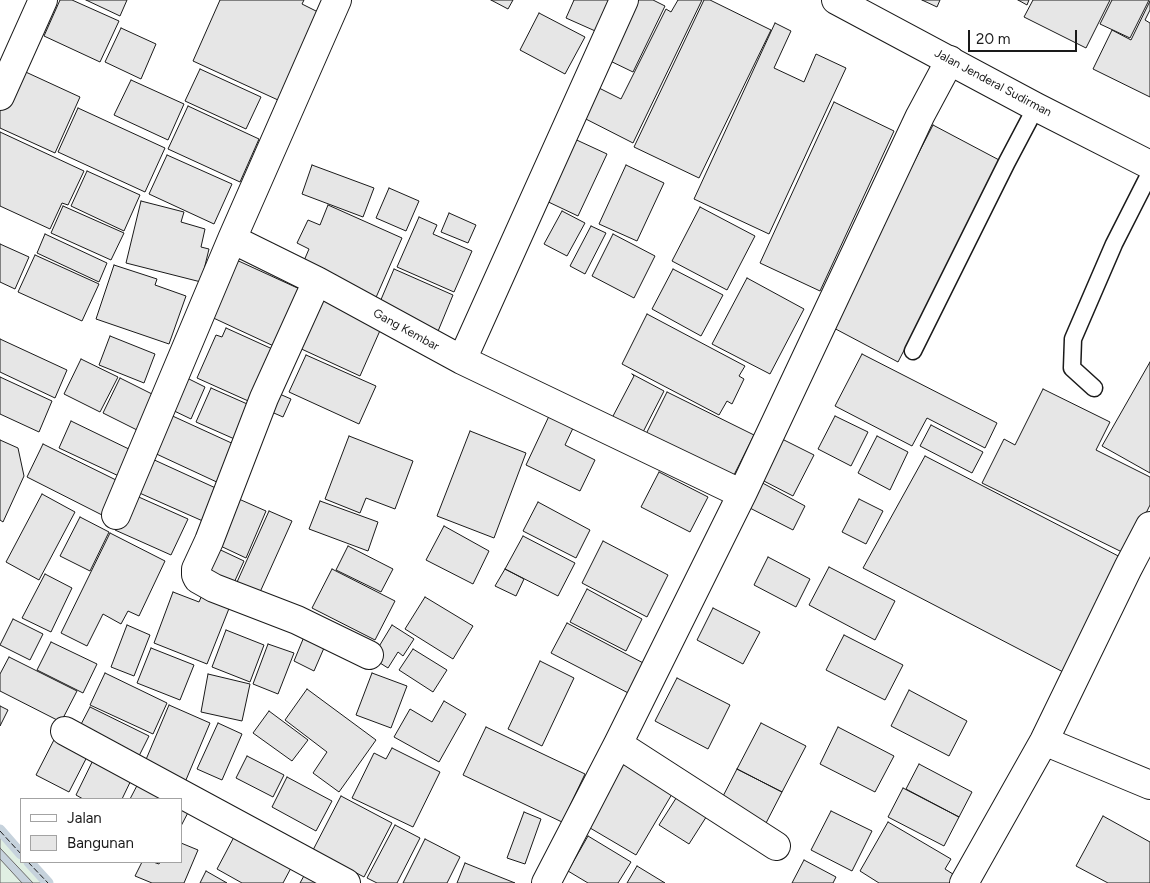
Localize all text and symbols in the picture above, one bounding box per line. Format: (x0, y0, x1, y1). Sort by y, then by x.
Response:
scale bar (970, 20, 1079, 52)
text: 20 m (976, 30, 1010, 48)
street label: Jalan Jenderal Sudirman (932, 46, 1054, 120)
street label: Gang Kembar (371, 306, 441, 354)
legend (20, 798, 182, 863)
text: Jalan (67, 809, 102, 827)
text: Bangunan (67, 834, 134, 852)

